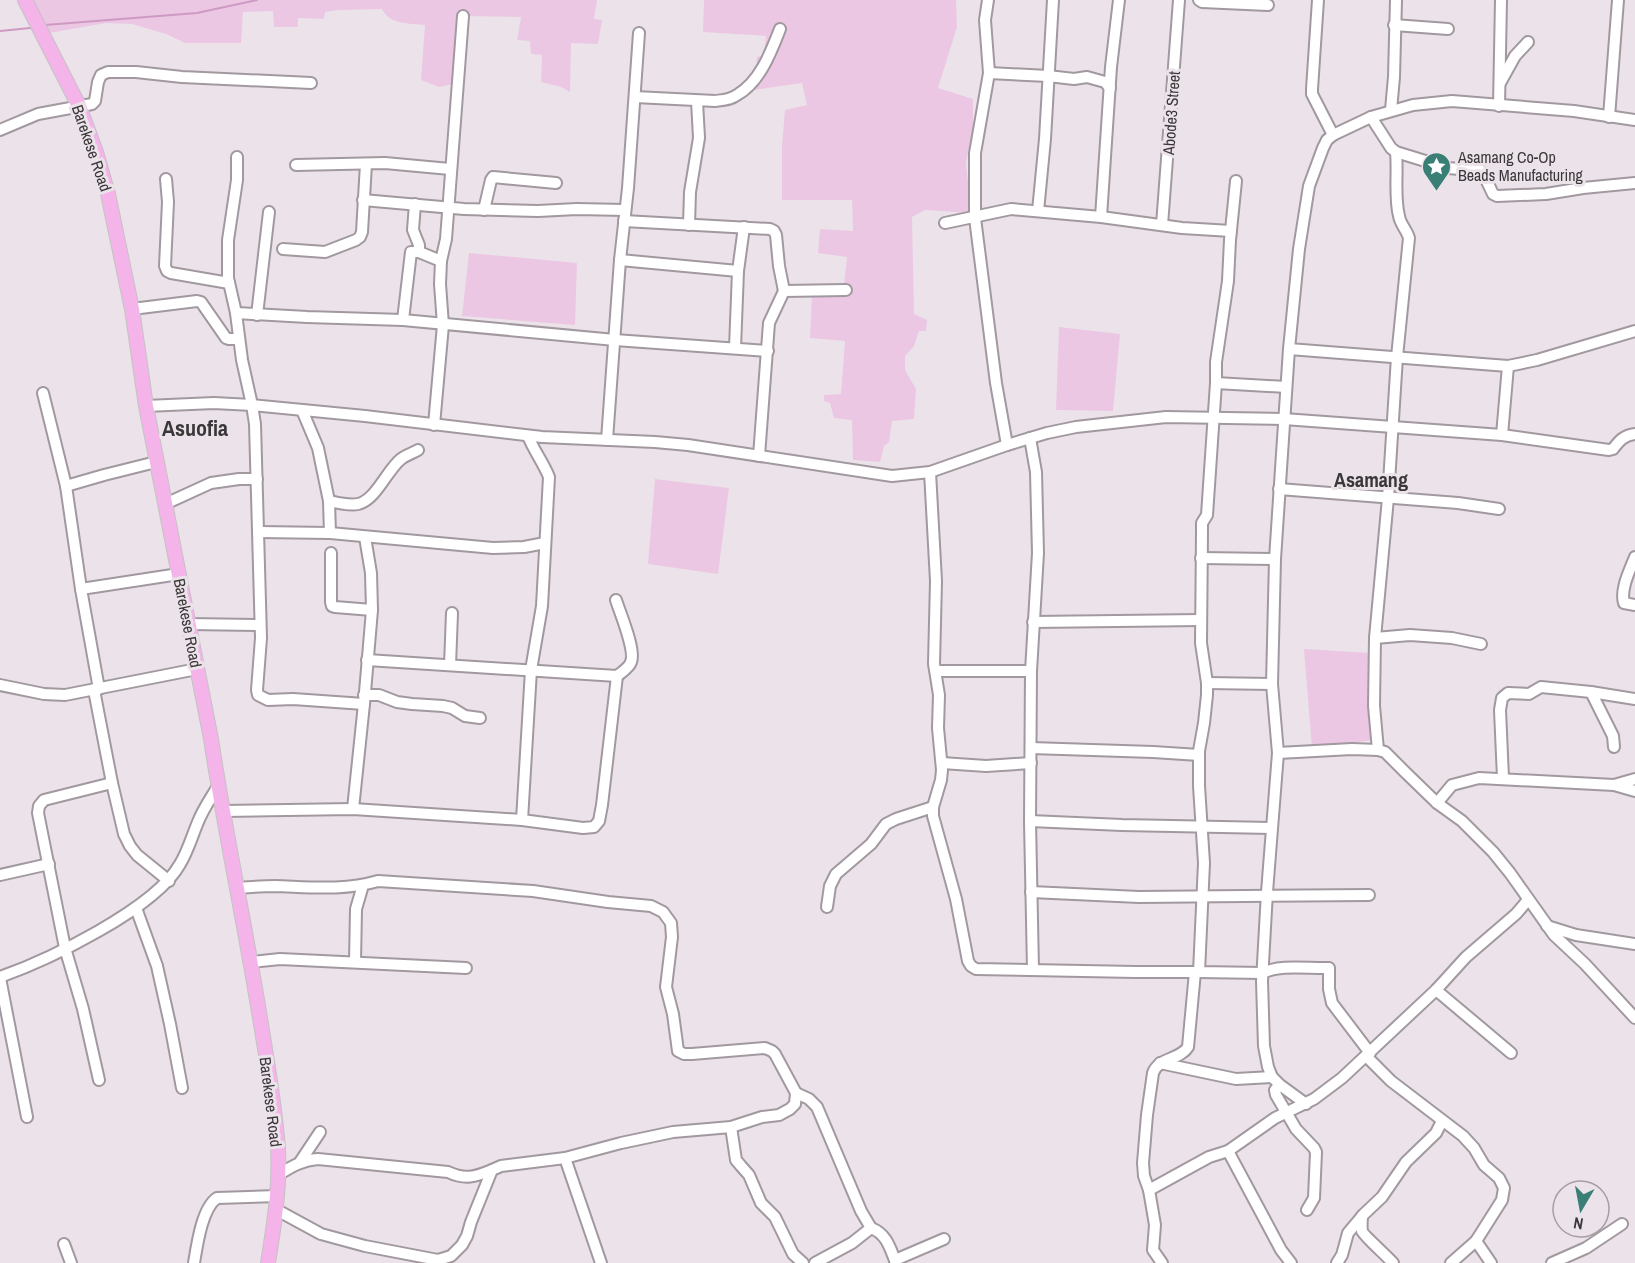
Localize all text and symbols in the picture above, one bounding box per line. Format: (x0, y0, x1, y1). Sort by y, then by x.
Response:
street label: Abode3 Street (1157, 70, 1185, 157)
street label: Barekese Road (67, 102, 117, 194)
place label: Asamang Co-Op Beads Manufacturing (1457, 146, 1583, 186)
place icon: Asamang Co-Op Beads Manufacturing (1421, 150, 1453, 192)
district label: Asuofia (162, 413, 228, 443)
district label: Asamang (1334, 466, 1408, 493)
street label: Barekese Road (169, 577, 207, 669)
street label: Barekese Road (255, 1056, 287, 1148)
north arrow (1551, 1179, 1611, 1239)
text: N (1572, 1212, 1585, 1235)

